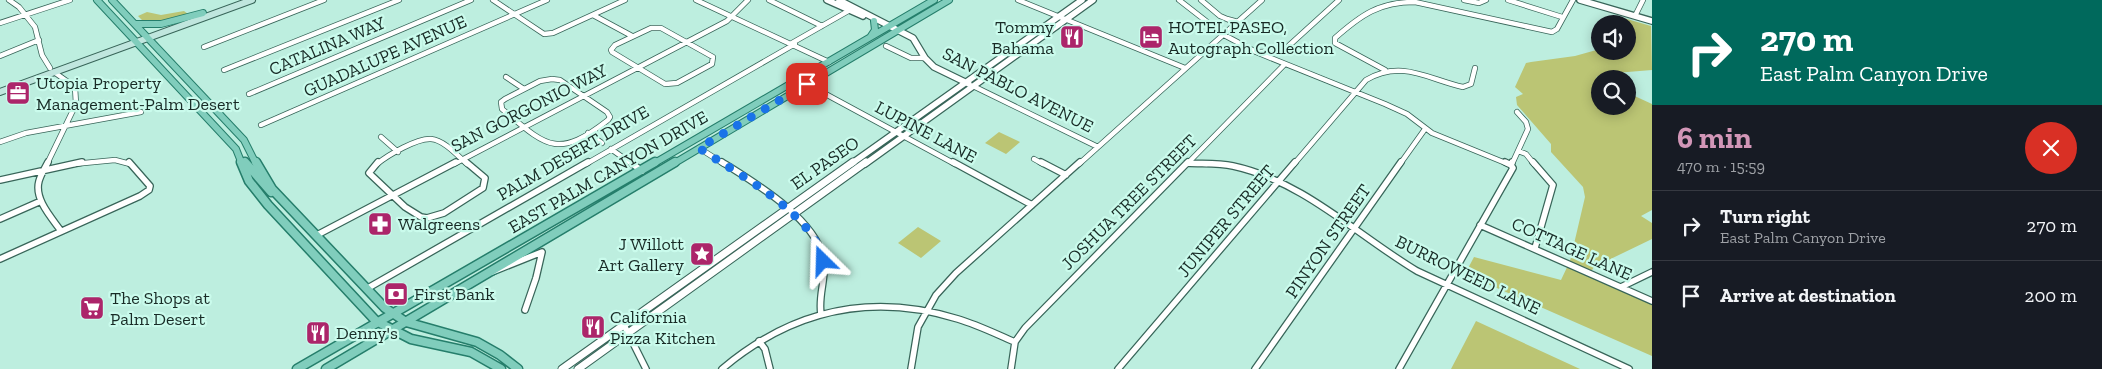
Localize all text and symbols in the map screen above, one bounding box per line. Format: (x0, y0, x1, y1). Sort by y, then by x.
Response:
street label: GUADALUPE AVENUE (300, 10, 470, 102)
street label: CATALINA WAY (265, 12, 389, 80)
map controls (1591, 15, 1636, 115)
button: sound (1591, 15, 1636, 60)
place label: Tommy Bahama (991, 16, 1055, 59)
place label: HOTEL PASEO, Autograph Collection (1168, 16, 1335, 59)
text: 270 m (1760, 18, 1854, 60)
icon: right (1677, 20, 1742, 85)
restaurant icon: Tommy Bahama (1059, 24, 1085, 50)
hotel icon: HOTEL PASEO, Autograph Collection (1138, 24, 1164, 50)
street label: SAN PABLO AVENUE (939, 42, 1097, 138)
street label: SAN GORGONIO WAY (447, 59, 611, 157)
text: East Palm Canyon Drive (1760, 60, 1988, 87)
pin (786, 63, 828, 105)
icon: arrive (793, 70, 821, 98)
button: search (1591, 70, 1636, 115)
place label: Utopia Property Management-Palm Desert (36, 72, 240, 115)
office icon: Utopia Property Management-Palm Desert (5, 80, 31, 106)
street label: LUPINE LANE (872, 96, 980, 168)
street label: PALM DESERT DRIVE (493, 101, 653, 205)
street label: EAST PALM CANYON DRIVE (504, 106, 712, 238)
text: 6 min (1677, 120, 1752, 156)
button: close (2025, 122, 2077, 174)
street label: JOSHUA TREE STREET (1057, 130, 1201, 274)
street label: EL PASEO (787, 131, 863, 195)
text: 470 m · 15:59 (1677, 157, 1765, 176)
street label: JUNIPER STREET (1172, 160, 1280, 282)
street label: PINYON STREET (1281, 180, 1375, 302)
text: Turn right (1720, 205, 1810, 228)
pharmacy icon: Walgreens (367, 211, 393, 237)
icon: right (1677, 212, 1705, 240)
place label: Walgreens (398, 213, 480, 235)
street label: COTTAGE LANE (1508, 213, 1636, 285)
text: 270 m (2027, 214, 2077, 237)
text: East Palm Canyon Drive (1720, 228, 1886, 247)
street label: BURROWEED LANE (1392, 230, 1544, 320)
place label: J Willott Art Gallery (598, 233, 685, 276)
position arrow (796, 234, 848, 286)
place icon: J Willott Art Gallery (689, 241, 715, 267)
bank icon: First Bank (383, 281, 409, 307)
icon: arrive (1677, 282, 1705, 310)
place label: First Bank (414, 283, 495, 305)
text: Arrive at destination (1720, 284, 1896, 307)
text: 200 m (2025, 284, 2077, 307)
place label: The Shops at Palm Desert (110, 287, 210, 330)
supermarket icon: The Shops at Palm Desert (79, 295, 105, 321)
place label: California Pizza Kitchen (610, 306, 716, 349)
restaurant icon: California Pizza Kitchen (580, 314, 606, 340)
restaurant icon: Denny's (305, 320, 331, 346)
place label: Denny's (336, 322, 398, 344)

